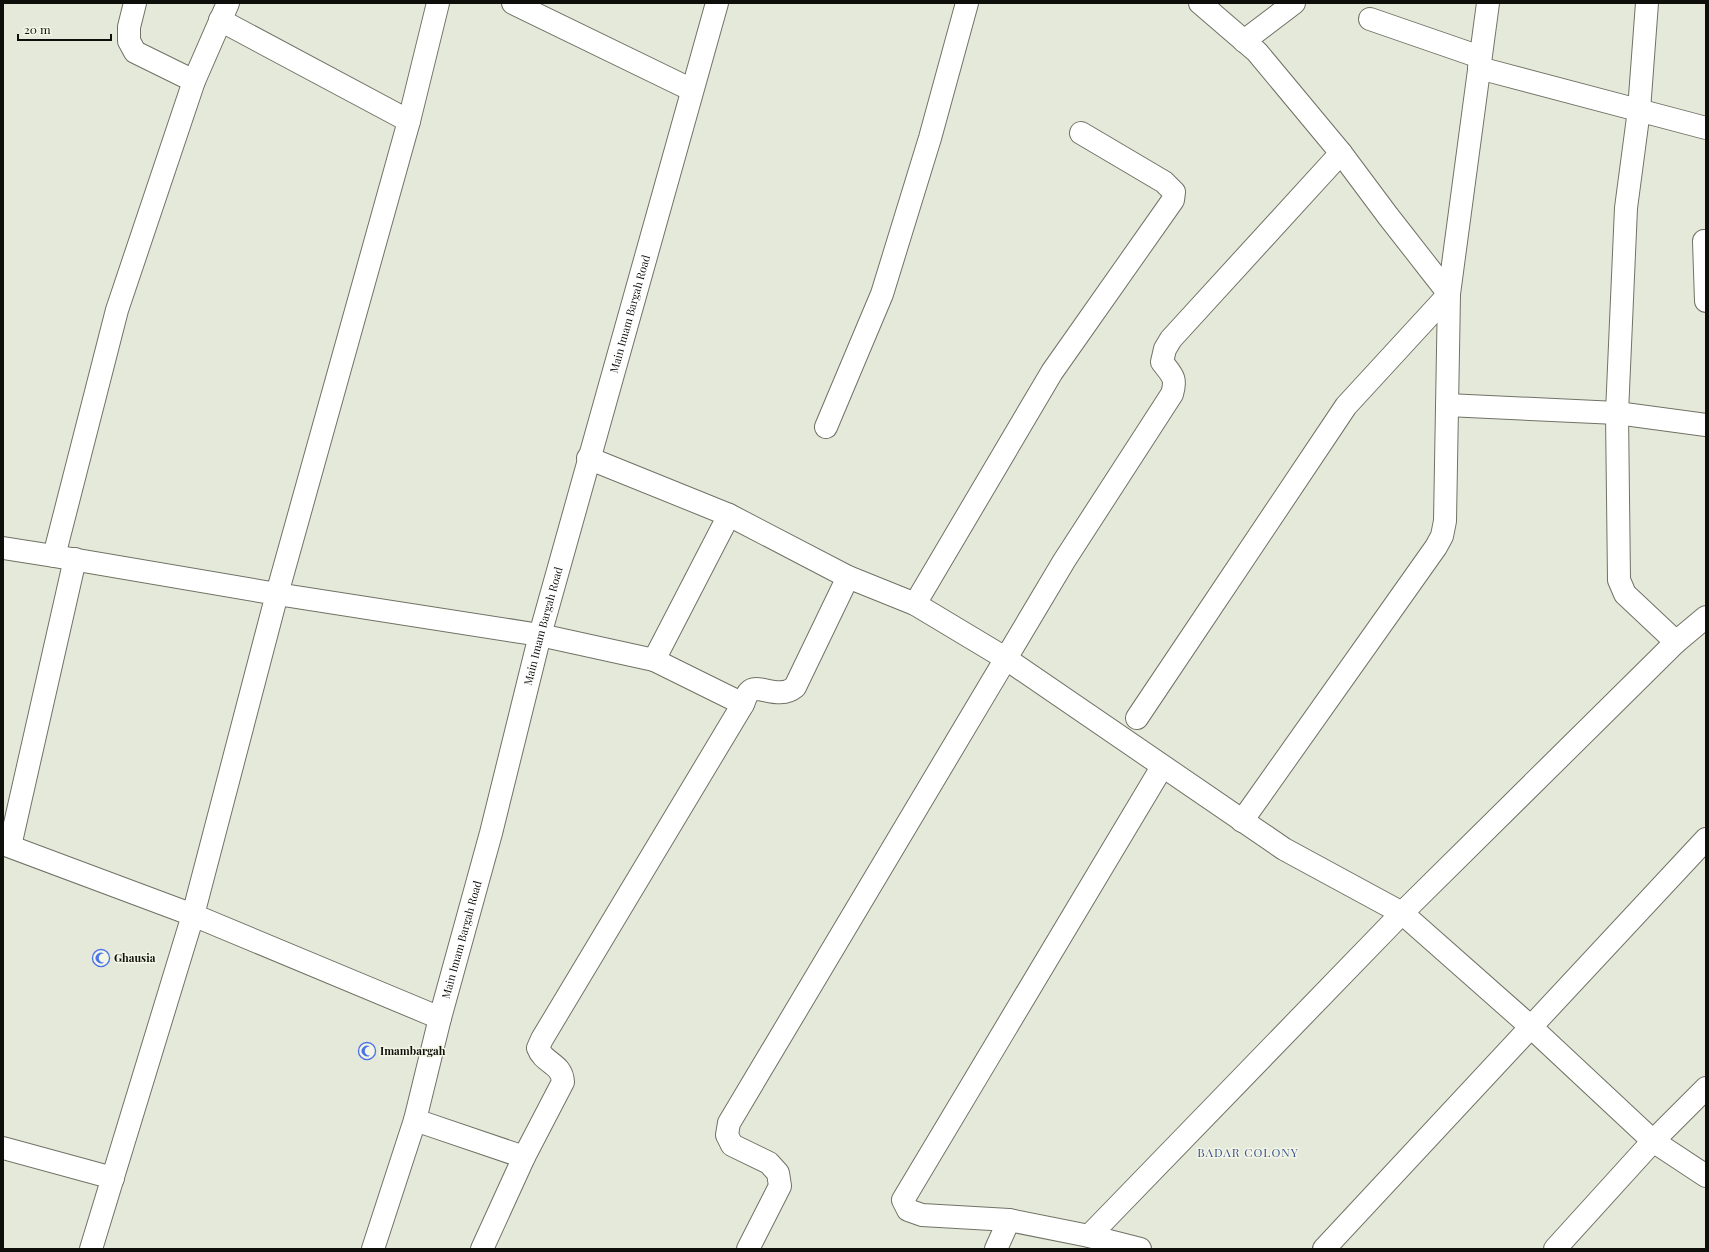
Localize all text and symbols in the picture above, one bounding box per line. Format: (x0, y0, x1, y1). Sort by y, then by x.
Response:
scale bar (18, 16, 111, 42)
text: 20 m (24, 21, 51, 37)
street label: Main Imam Bargah Road (606, 253, 653, 374)
street label: Main Imam Bargah Road (520, 565, 566, 687)
street label: Main Imam Bargah Road (438, 878, 485, 1000)
mosque icon: Ghausia (91, 948, 111, 968)
place label: Ghausia (114, 950, 156, 965)
mosque icon: Imambargah (357, 1041, 377, 1061)
place label: Imambargah (380, 1043, 446, 1058)
district label: BADAR COLONY (1197, 1144, 1299, 1160)

